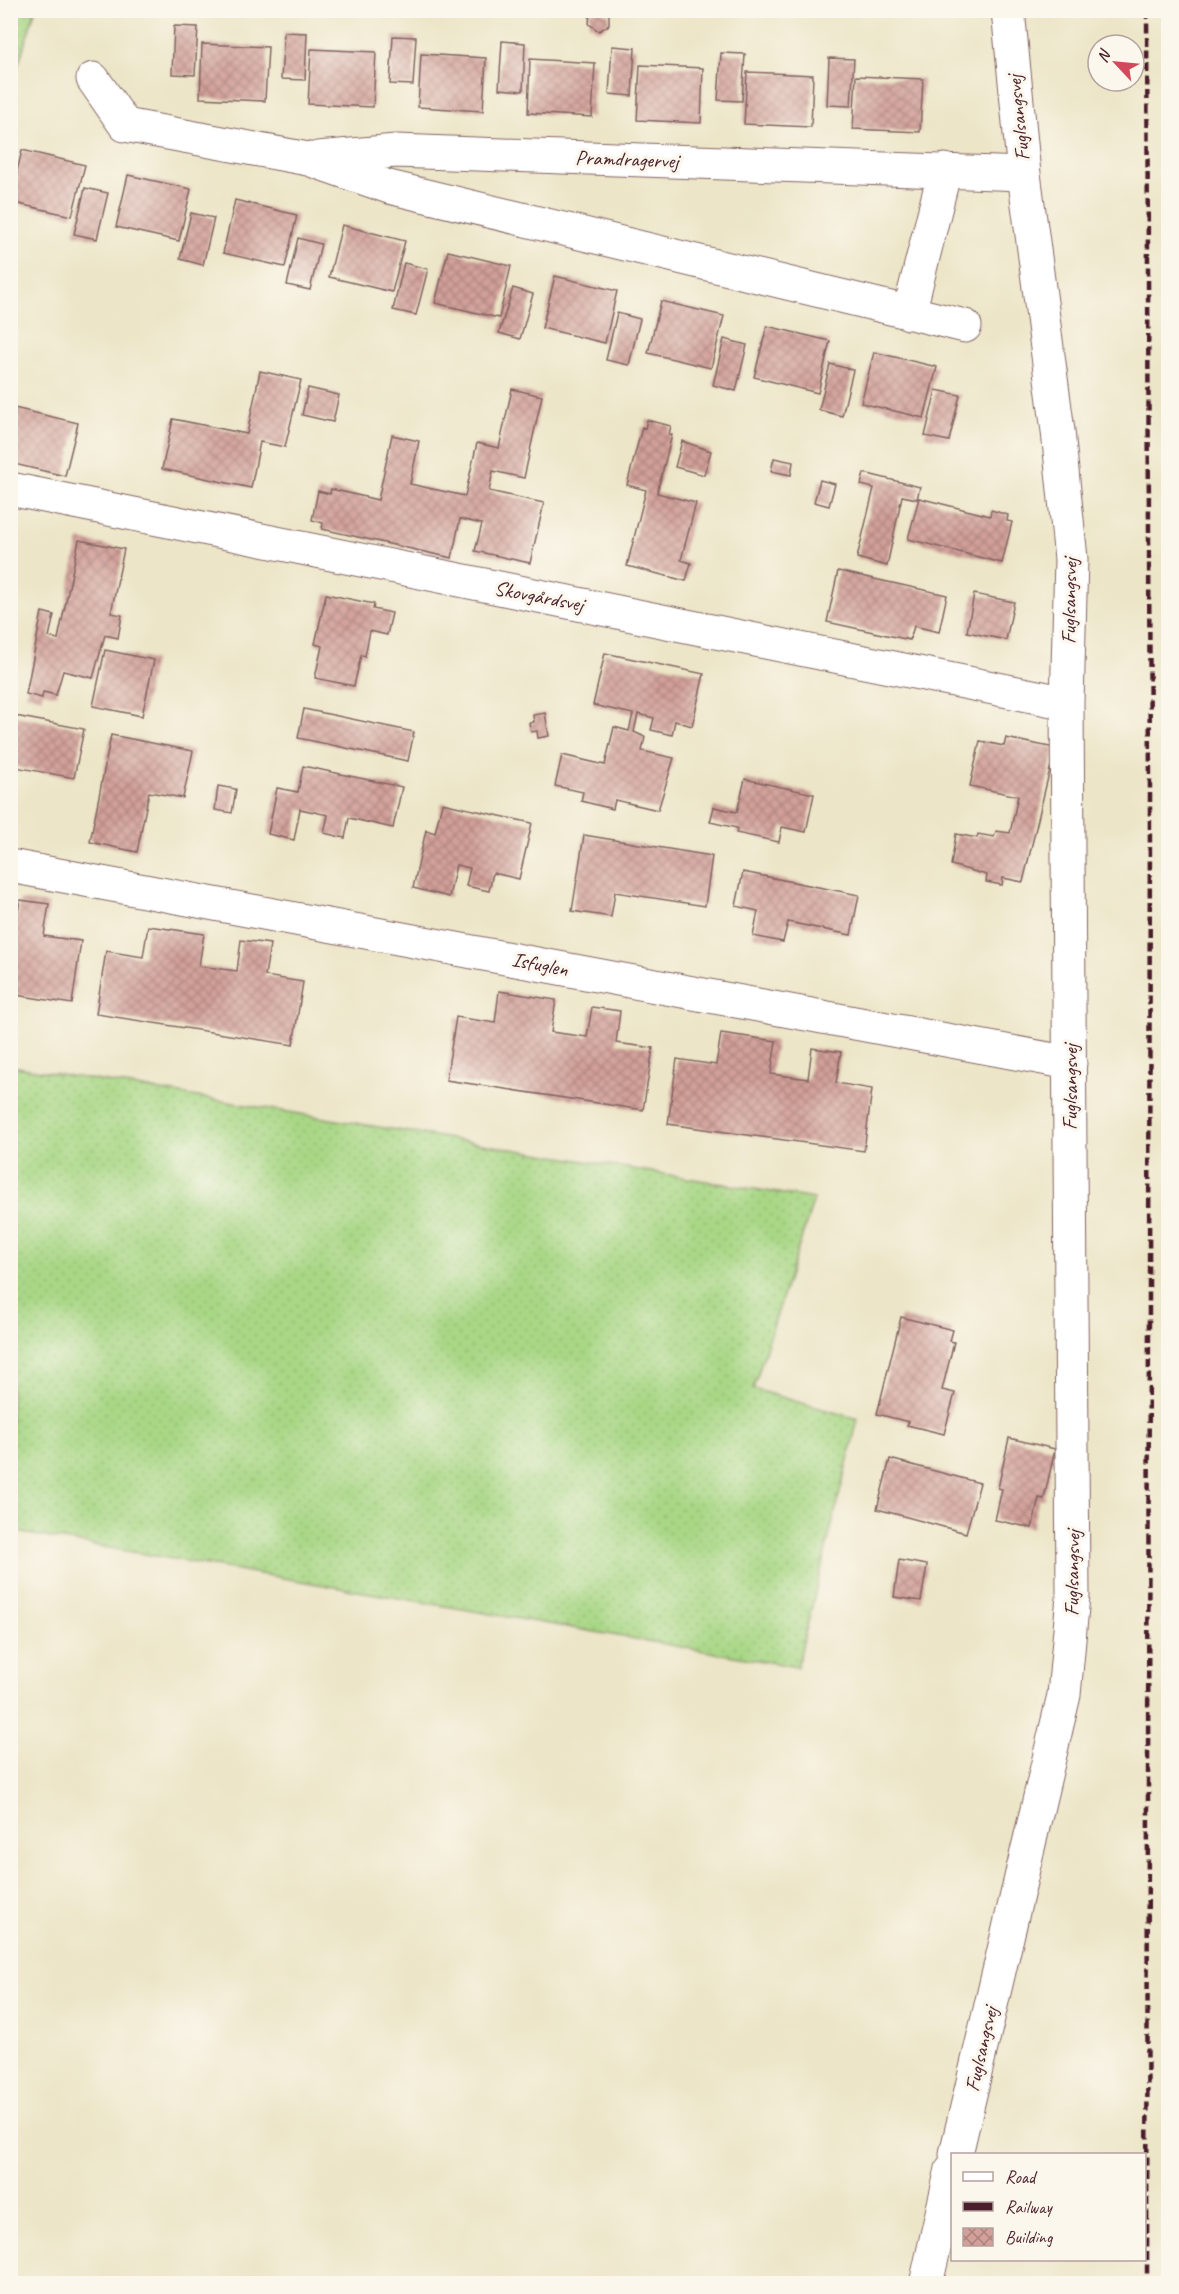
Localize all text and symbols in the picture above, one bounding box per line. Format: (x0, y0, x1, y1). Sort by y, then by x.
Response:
north arrow (1086, 33, 1146, 93)
text: N (1092, 45, 1116, 66)
street label: Fuglsangsvej (1000, 71, 1035, 162)
street label: Pramdragervej (575, 144, 682, 174)
street label: Fuglsangsvej (1055, 555, 1083, 644)
street label: Skovgårdsvej (492, 575, 588, 618)
street label: Isfuglen (510, 946, 571, 982)
street label: Fuglsangsvej (1057, 1041, 1083, 1130)
street label: Fuglsangsvej (1058, 1527, 1086, 1616)
street label: Fuglsangsvej (959, 2002, 1004, 2094)
legend (951, 2153, 1146, 2261)
text: Road (1005, 2166, 1038, 2188)
text: Railway (1005, 2196, 1053, 2218)
text: Building (1005, 2226, 1054, 2248)

